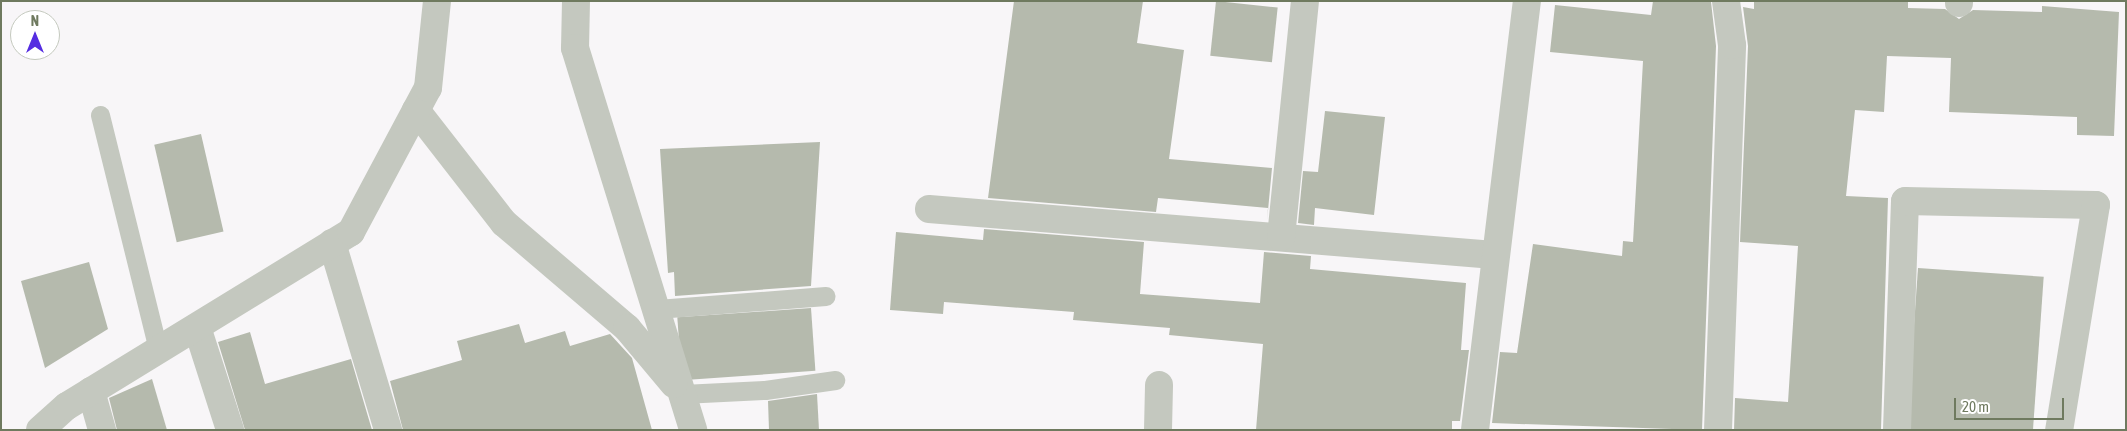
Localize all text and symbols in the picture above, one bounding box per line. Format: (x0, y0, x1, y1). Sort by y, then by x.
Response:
north arrow (10, 10, 60, 60)
text: N (31, 13, 39, 29)
scale bar (1957, 388, 2067, 420)
text: 20 m (1962, 398, 1989, 415)

